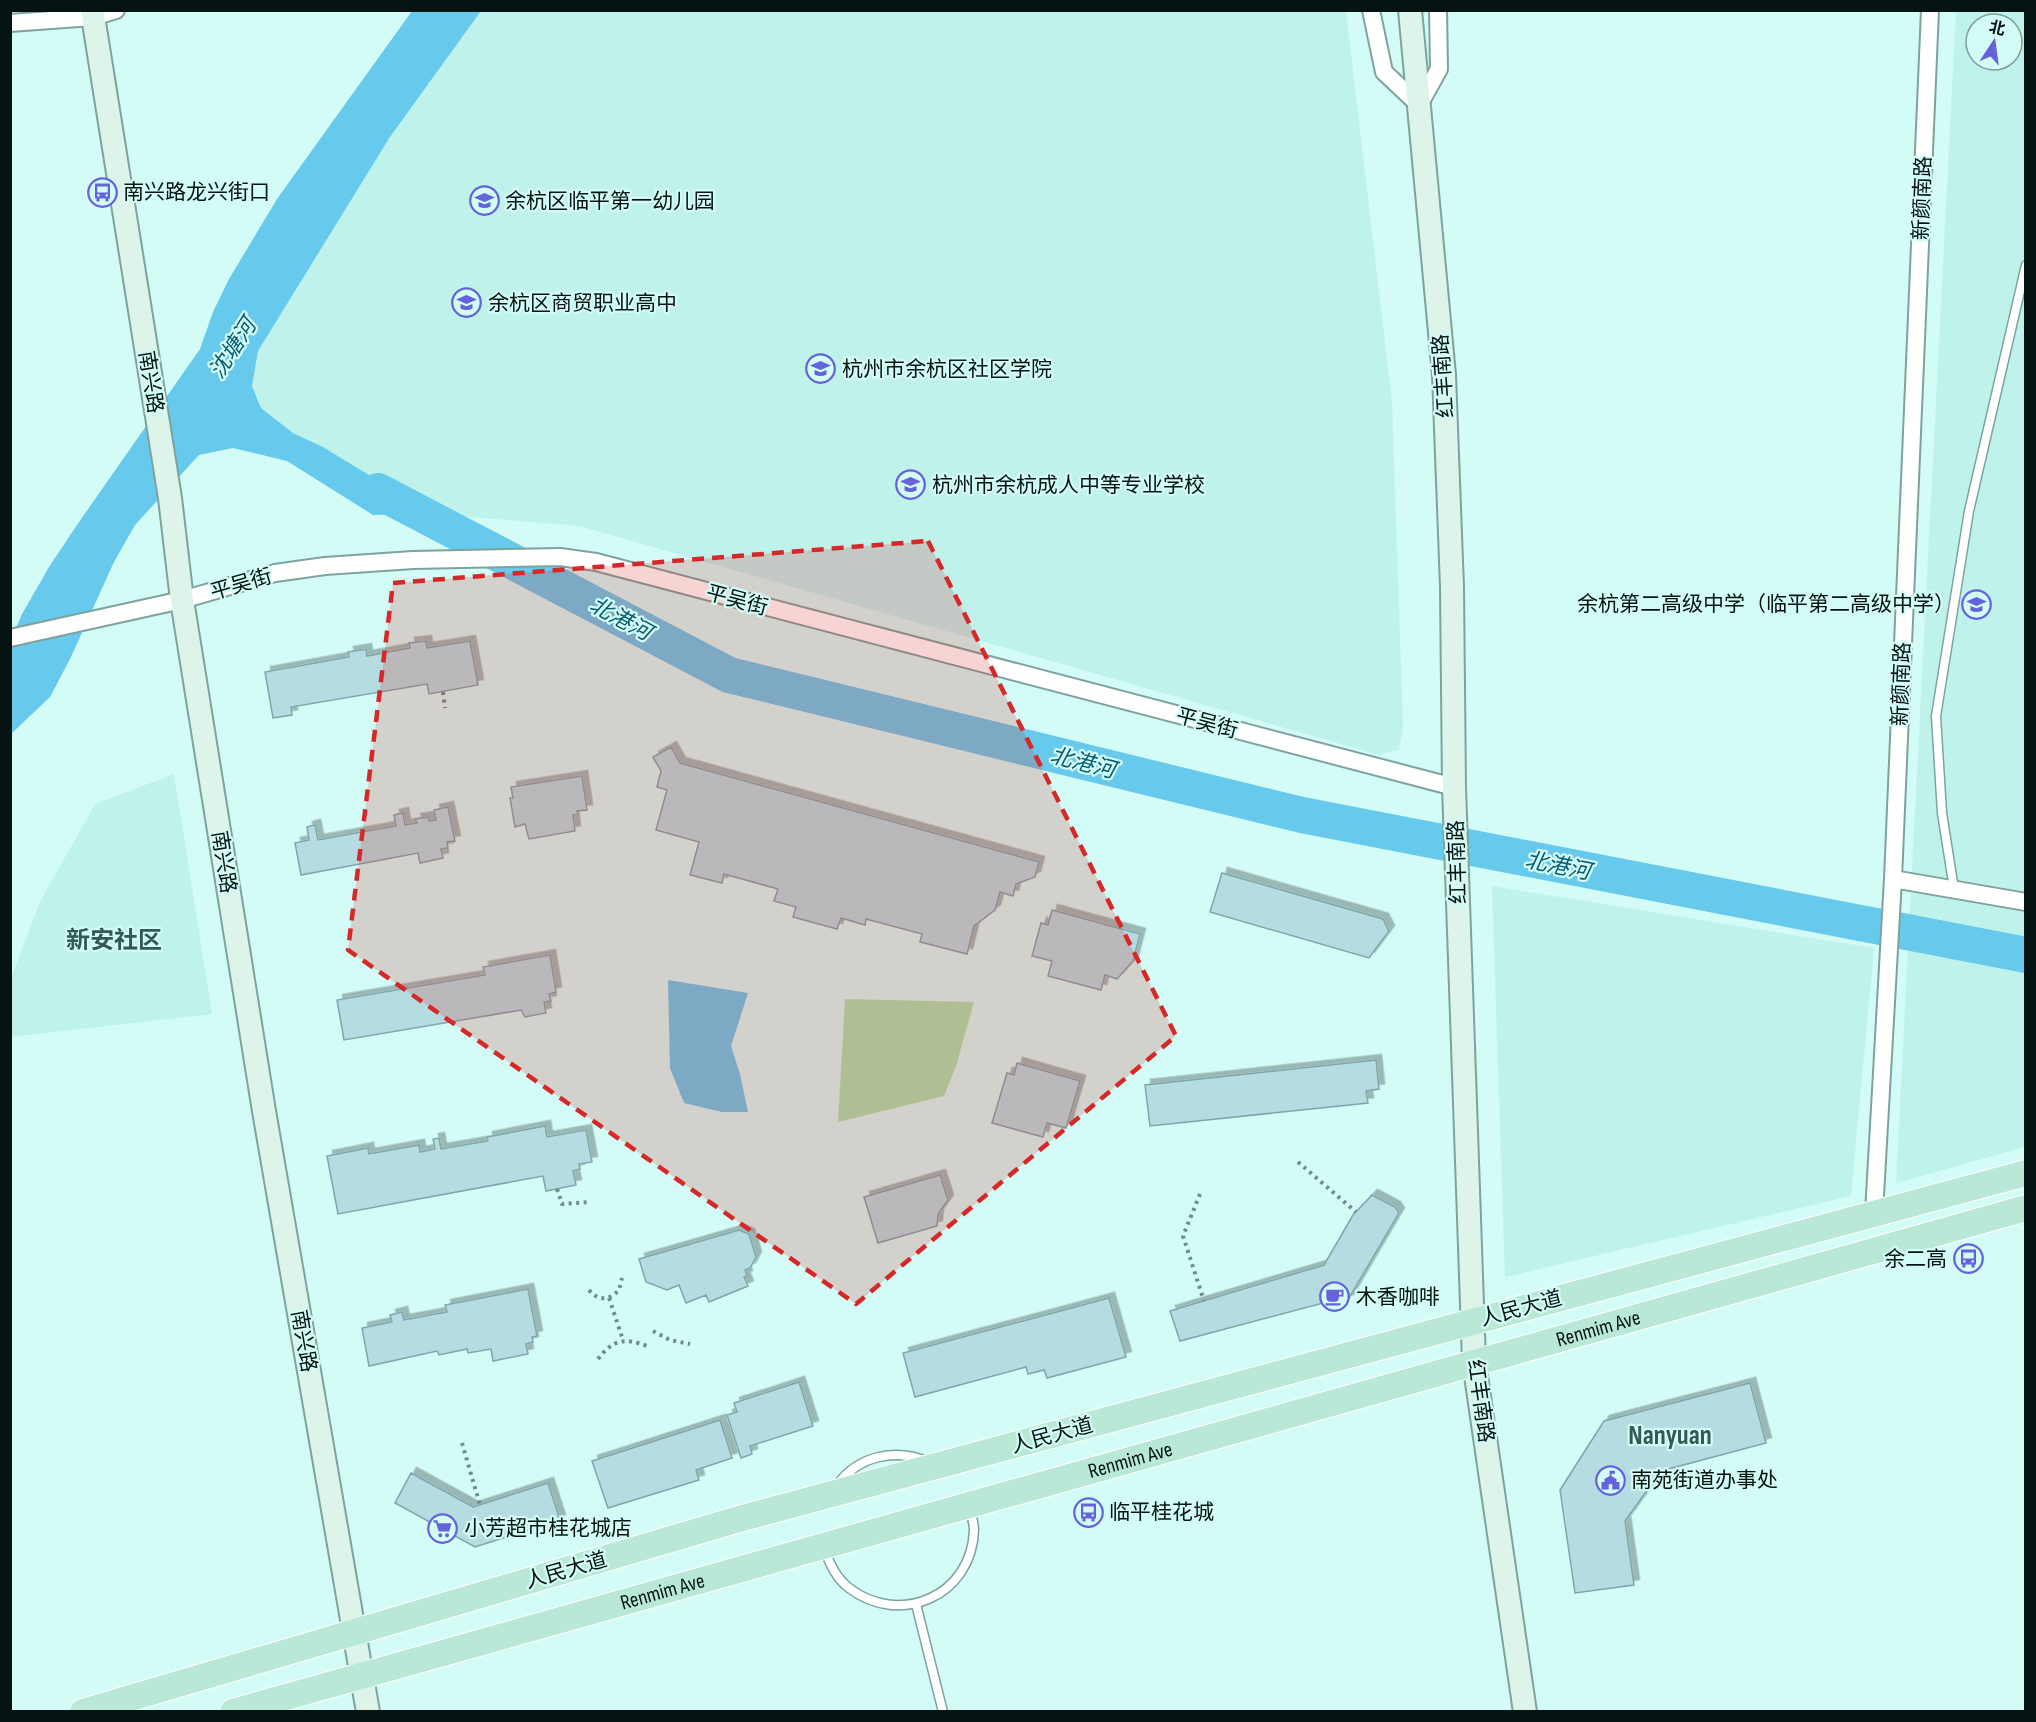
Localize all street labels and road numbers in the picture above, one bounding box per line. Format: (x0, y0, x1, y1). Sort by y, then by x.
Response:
street label: 新颜南路 (1909, 156, 1936, 240)
street label: 红丰南路 (1428, 333, 1459, 419)
street label: 南兴路 (133, 349, 168, 415)
street label: 平吴街 (207, 564, 275, 605)
street label: 平吴街 (703, 580, 771, 621)
street label: 新颜南路 (1888, 642, 1915, 726)
street label: 平吴街 (1173, 703, 1241, 744)
street label: 红丰南路 (1444, 820, 1471, 904)
street label: 南兴路 (206, 829, 241, 895)
street label: 人民大道 (1477, 1286, 1565, 1331)
street label: Renmim Ave (1553, 1305, 1643, 1352)
street label: 南兴路 (286, 1308, 321, 1374)
street label: 红丰南路 (1462, 1358, 1499, 1444)
street label: 人民大道 (1008, 1413, 1096, 1458)
street label: Renmim Ave (1085, 1437, 1175, 1484)
street label: 人民大道 (522, 1547, 610, 1594)
street label: Renmim Ave (618, 1568, 707, 1616)

